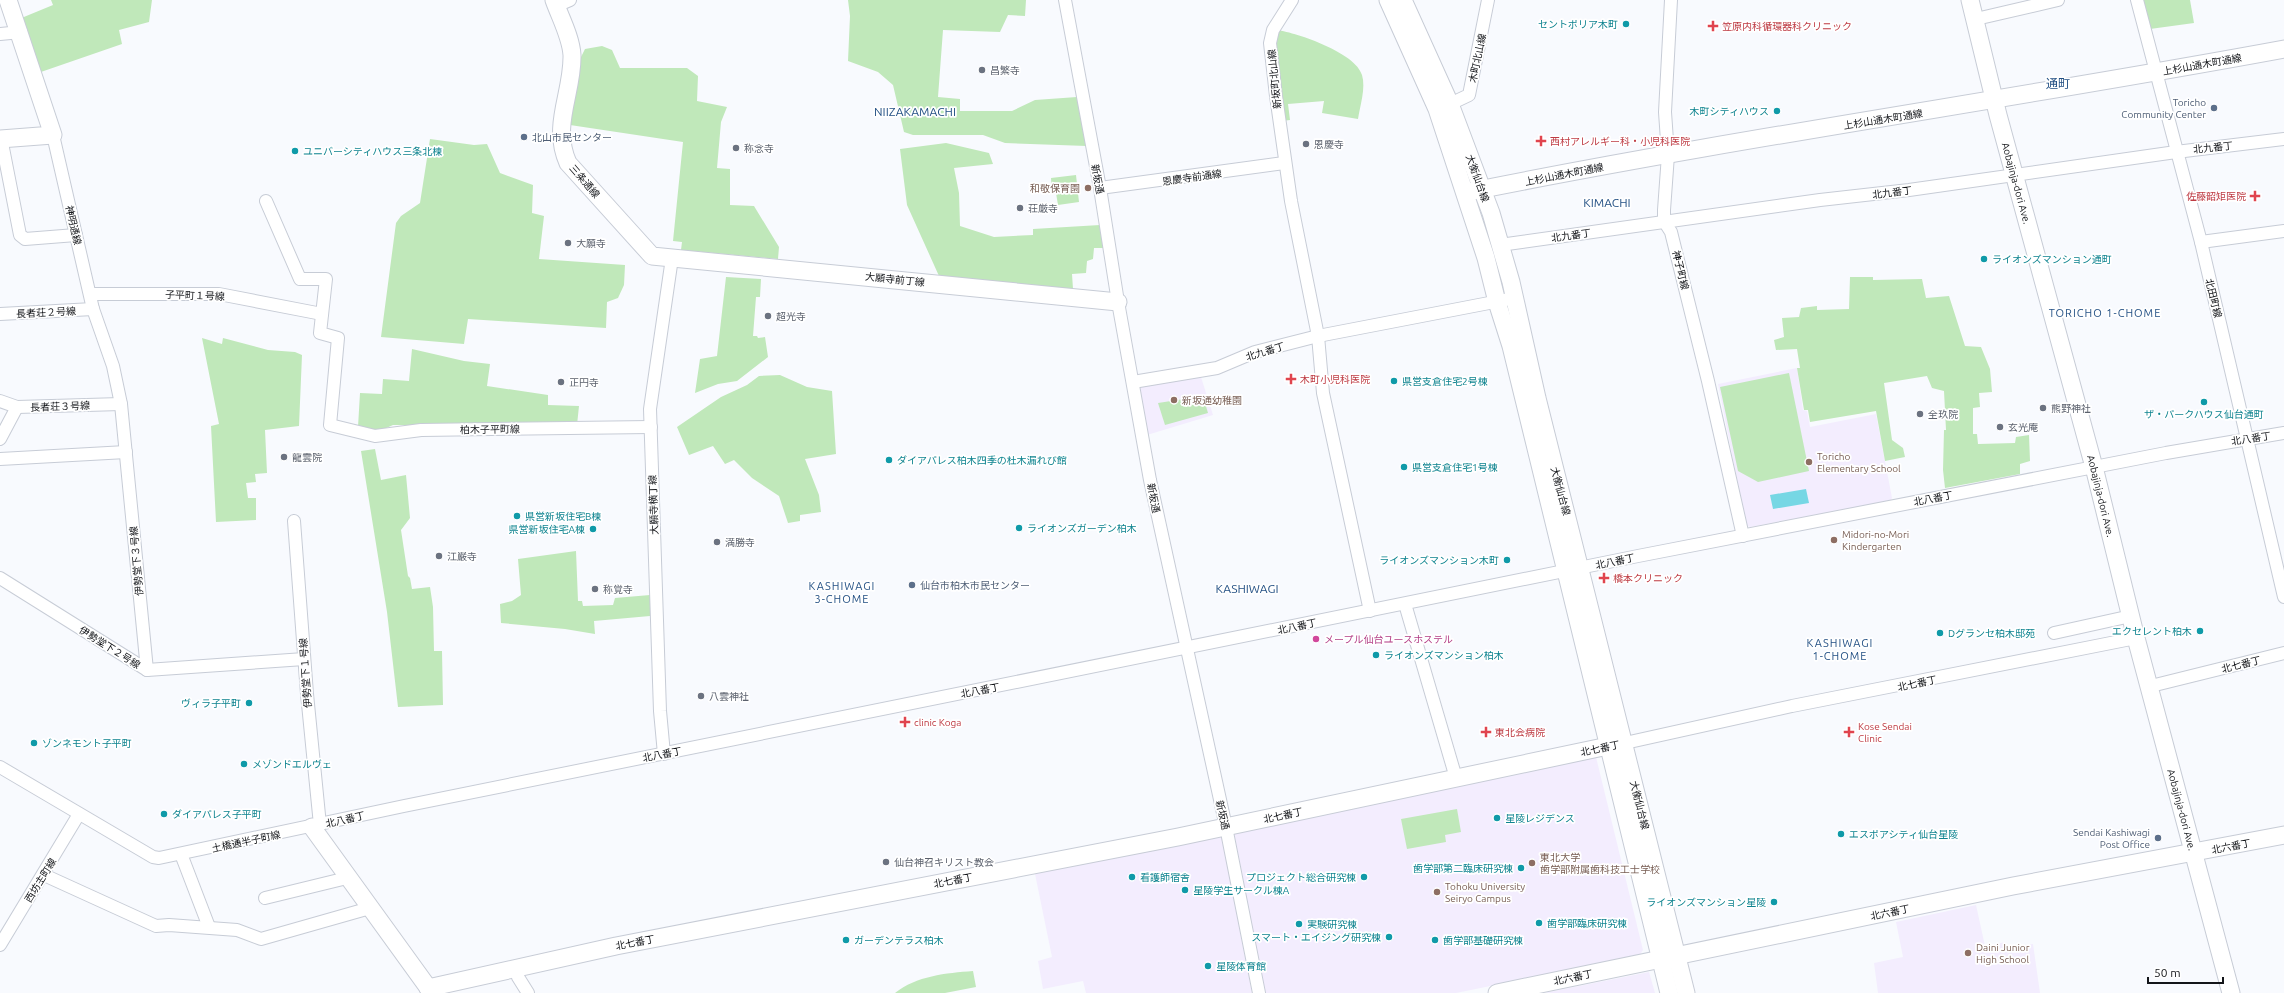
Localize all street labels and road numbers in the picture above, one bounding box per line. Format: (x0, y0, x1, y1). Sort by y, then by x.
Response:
street label: 木町北山線 (1467, 33, 1488, 84)
street label: 新坂町北山線 (1266, 49, 1283, 109)
street label: 上杉山通木町通線 (2162, 52, 2242, 77)
street label: 上杉山通木町通線 (1843, 108, 1923, 131)
street label: 北九番丁 (2193, 140, 2234, 155)
street label: Aobajinja-dori Ave. (2000, 141, 2032, 225)
street label: 大衡仙台線 (1464, 153, 1491, 204)
street label: 上杉山通木町通線 (1524, 161, 1604, 188)
street label: 三条通線 (567, 163, 602, 200)
street label: 新坂通 (1089, 163, 1106, 195)
street label: 恩慶寺前通線 (1162, 168, 1223, 187)
street label: 北九番丁 (1872, 185, 1913, 200)
street label: 神明通線 (64, 204, 83, 246)
street label: 北九番丁 (1550, 227, 1592, 244)
street label: 神子町線 (1670, 249, 1691, 291)
street label: 大願寺前丁線 (865, 271, 925, 288)
street label: 北田町線 (2203, 277, 2224, 319)
street label: 子平町１号線 (165, 289, 225, 302)
street label: 長者荘２号線 (16, 305, 76, 320)
street label: 北九番丁 (1244, 340, 1286, 363)
street label: 長者荘３号線 (30, 400, 90, 413)
street label: 柏木子平町線 (460, 423, 520, 436)
street label: 北八番丁 (2230, 430, 2272, 447)
street label: Aobajinja-dori Ave. (2085, 454, 2116, 538)
street label: 大衡仙台線 (1549, 466, 1572, 517)
street label: 大願寺横丁線 (647, 475, 660, 535)
street label: 新坂通 (1145, 482, 1162, 514)
street label: 北八番丁 (1912, 489, 1954, 508)
street label: 伊勢堂下３号線 (128, 526, 145, 596)
street label: 北八番丁 (1594, 552, 1636, 571)
street label: 北八番丁 (1276, 617, 1318, 636)
street label: 伊勢堂下２号線 (77, 624, 142, 671)
street label: 伊勢堂下１号線 (298, 638, 313, 708)
street label: 北七番丁 (2220, 654, 2262, 675)
street label: 北七番丁 (1896, 674, 1938, 693)
street label: 北八番丁 (959, 681, 1001, 700)
street label: 北七番丁 (1579, 739, 1621, 758)
street label: 北八番丁 (641, 745, 683, 764)
street label: Aobajinja-dori Ave. (2165, 768, 2198, 852)
street label: 大衡仙台線 (1628, 780, 1651, 831)
street label: 新坂通 (1214, 799, 1231, 831)
street label: 北七番丁 (1262, 806, 1304, 825)
street label: 北八番丁 (324, 810, 366, 829)
street label: 土橋通半子町線 (211, 829, 281, 854)
street label: 北六番丁 (2210, 837, 2252, 856)
street label: 西坊主町線 (23, 856, 58, 904)
street label: 北七番丁 (932, 871, 974, 890)
street label: 北六番丁 (1869, 903, 1911, 922)
street label: 北七番丁 (614, 933, 656, 952)
street label: 北六番丁 (1552, 968, 1594, 987)

